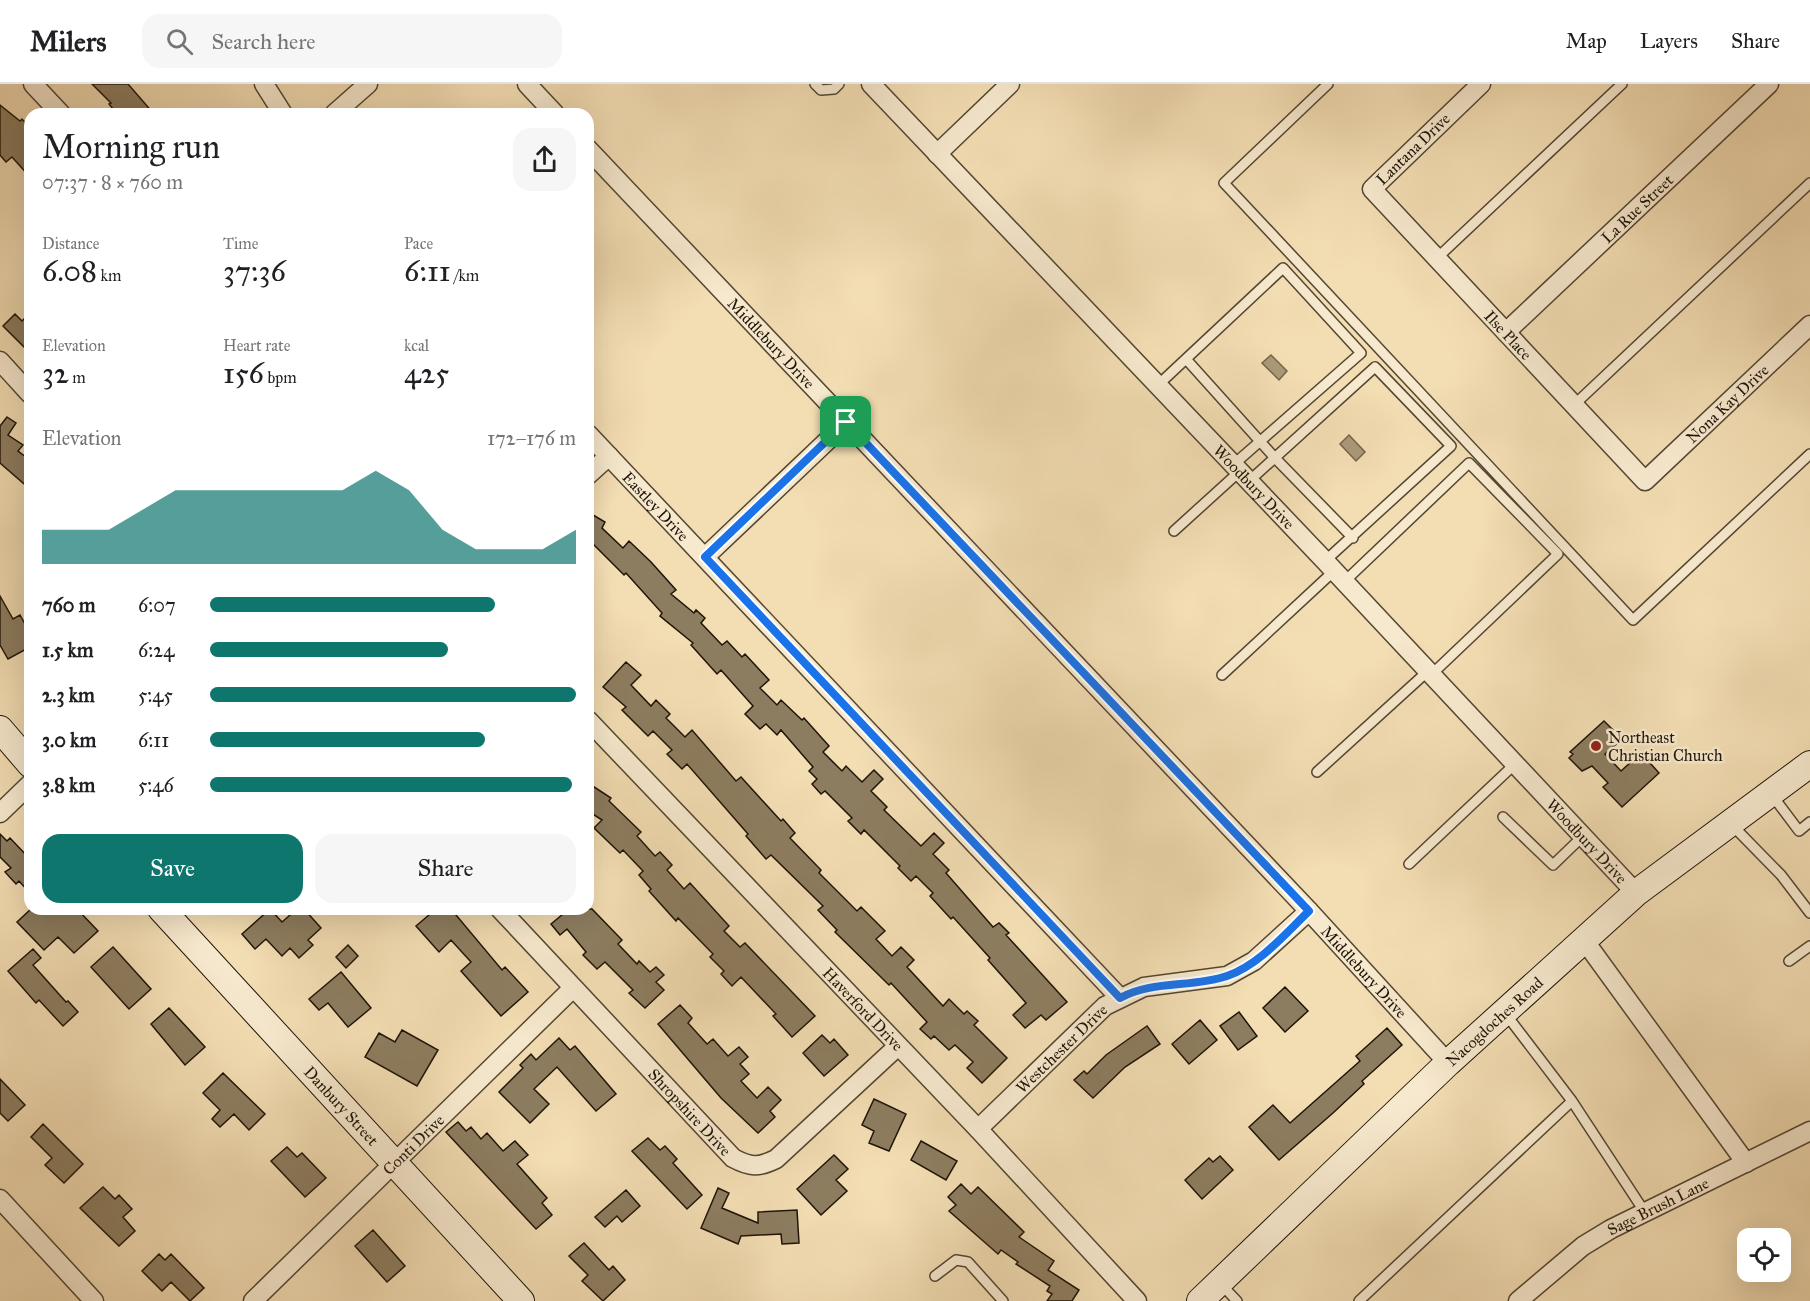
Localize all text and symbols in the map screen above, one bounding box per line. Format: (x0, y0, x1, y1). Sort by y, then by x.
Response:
search box (142, 14, 562, 68)
text: Milers (30, 24, 106, 59)
icon: search (163, 25, 196, 58)
text: Search here (211, 28, 316, 55)
text: Map (1566, 28, 1607, 54)
text: Layers (1640, 28, 1698, 54)
text: Share (1731, 28, 1780, 54)
street label: Lantana Drive (1372, 109, 1454, 189)
text: Morning run (42, 127, 220, 167)
button: share (513, 128, 576, 191)
text: 07:37 · 8 × 760 m (42, 170, 183, 194)
street label: La Rue Street (1597, 170, 1677, 247)
text: Distance (42, 234, 99, 253)
text: Time (223, 234, 258, 253)
text: Pace (404, 234, 433, 253)
text: 6.08 (42, 253, 97, 289)
text: 37:36 (223, 253, 286, 289)
text: 6:11 (404, 253, 451, 289)
text: km (97, 266, 121, 285)
text: /km (451, 266, 479, 285)
street label: Middlebury Drive (724, 294, 819, 393)
street label: Ilse Place (1481, 306, 1536, 364)
text: Elevation (42, 336, 106, 355)
text: Heart rate (223, 336, 290, 355)
text: kcal (404, 336, 429, 355)
text: 32 (42, 355, 69, 391)
text: 156 (223, 355, 264, 391)
text: 425 (404, 355, 449, 391)
street label: Nona Kay Drive (1682, 360, 1772, 447)
text: m (69, 368, 86, 387)
text: bpm (264, 368, 297, 387)
pin (820, 396, 871, 447)
icon: arrive (829, 405, 862, 438)
text: Elevation (42, 426, 121, 450)
text: 172–176 m (487, 426, 576, 450)
street label: Woodbury Drive (1210, 441, 1299, 533)
street label: Eastley Drive (619, 467, 693, 545)
text: 760 m (42, 593, 96, 617)
text: 6:07 (138, 593, 176, 617)
text: 1.5 km (42, 638, 93, 662)
text: 6:24 (138, 638, 174, 662)
text: 2.3 km (42, 683, 95, 707)
text: 5:45 (138, 683, 173, 707)
text: 3.0 km (42, 728, 96, 752)
text: 6:11 (138, 728, 169, 752)
place label: Northeast Christian Church (1608, 728, 1723, 765)
marker: Northeast Christian Church (1589, 739, 1603, 753)
text: 3.8 km (42, 773, 95, 797)
text: 5:46 (138, 773, 174, 797)
street label: Woodbury Drive (1543, 795, 1632, 887)
button: Save (42, 834, 303, 903)
button: Share (315, 834, 576, 903)
street label: Middlebury Drive (1317, 922, 1411, 1022)
street label: Haverford Drive (819, 963, 908, 1055)
street label: Nacogdoches Road (1442, 973, 1547, 1070)
street label: Westchester Drive (1012, 1000, 1111, 1097)
street label: Danbury Street (300, 1062, 383, 1150)
street label: Shropshire Drive (645, 1064, 736, 1160)
street label: Conti Drive (379, 1110, 448, 1179)
street label: Sage Brush Lane (1604, 1173, 1712, 1239)
map controls (1737, 1228, 1791, 1282)
button: locate (1737, 1228, 1791, 1282)

